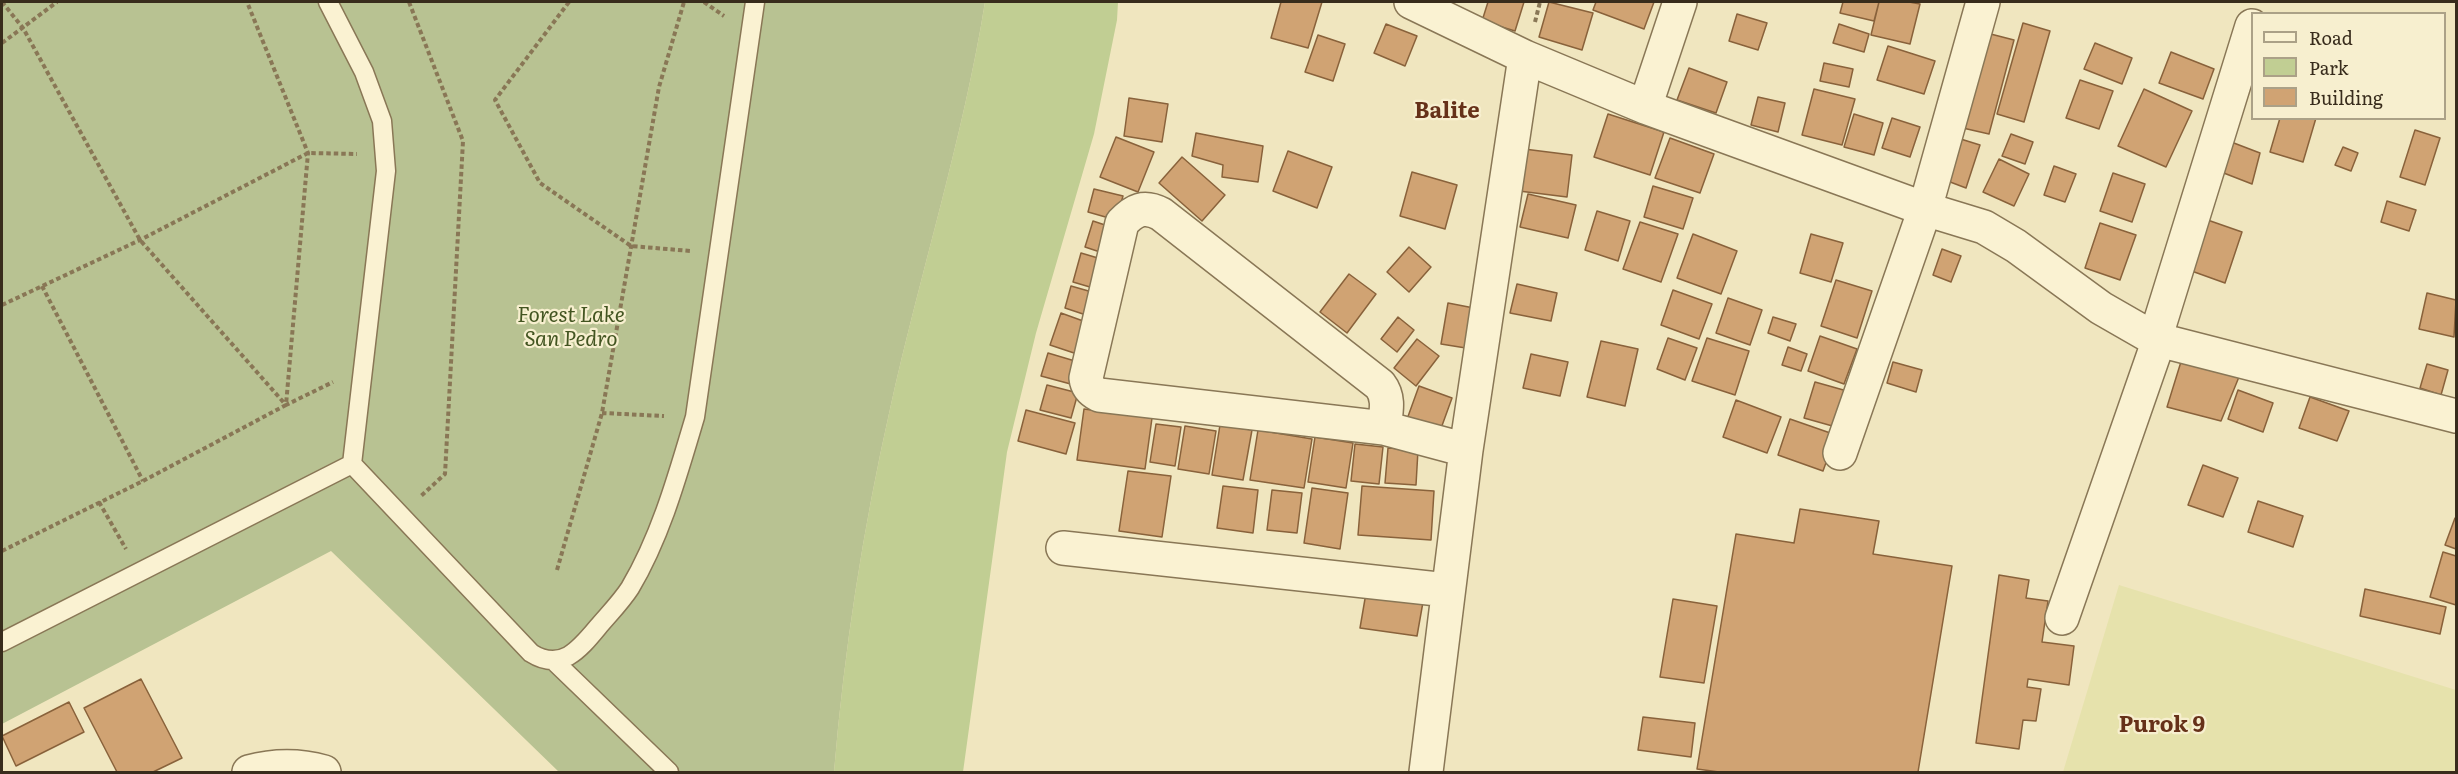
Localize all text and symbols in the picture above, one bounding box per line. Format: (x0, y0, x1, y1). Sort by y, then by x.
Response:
legend (2251, 12, 2446, 120)
text: Road (2309, 24, 2353, 51)
text: Park (2309, 54, 2348, 81)
text: Building (2309, 84, 2383, 111)
district label: Balite (1414, 99, 1480, 125)
park label: Forest Lake San Pedro (517, 303, 625, 353)
district label: Purok 9 (2119, 713, 2205, 739)

